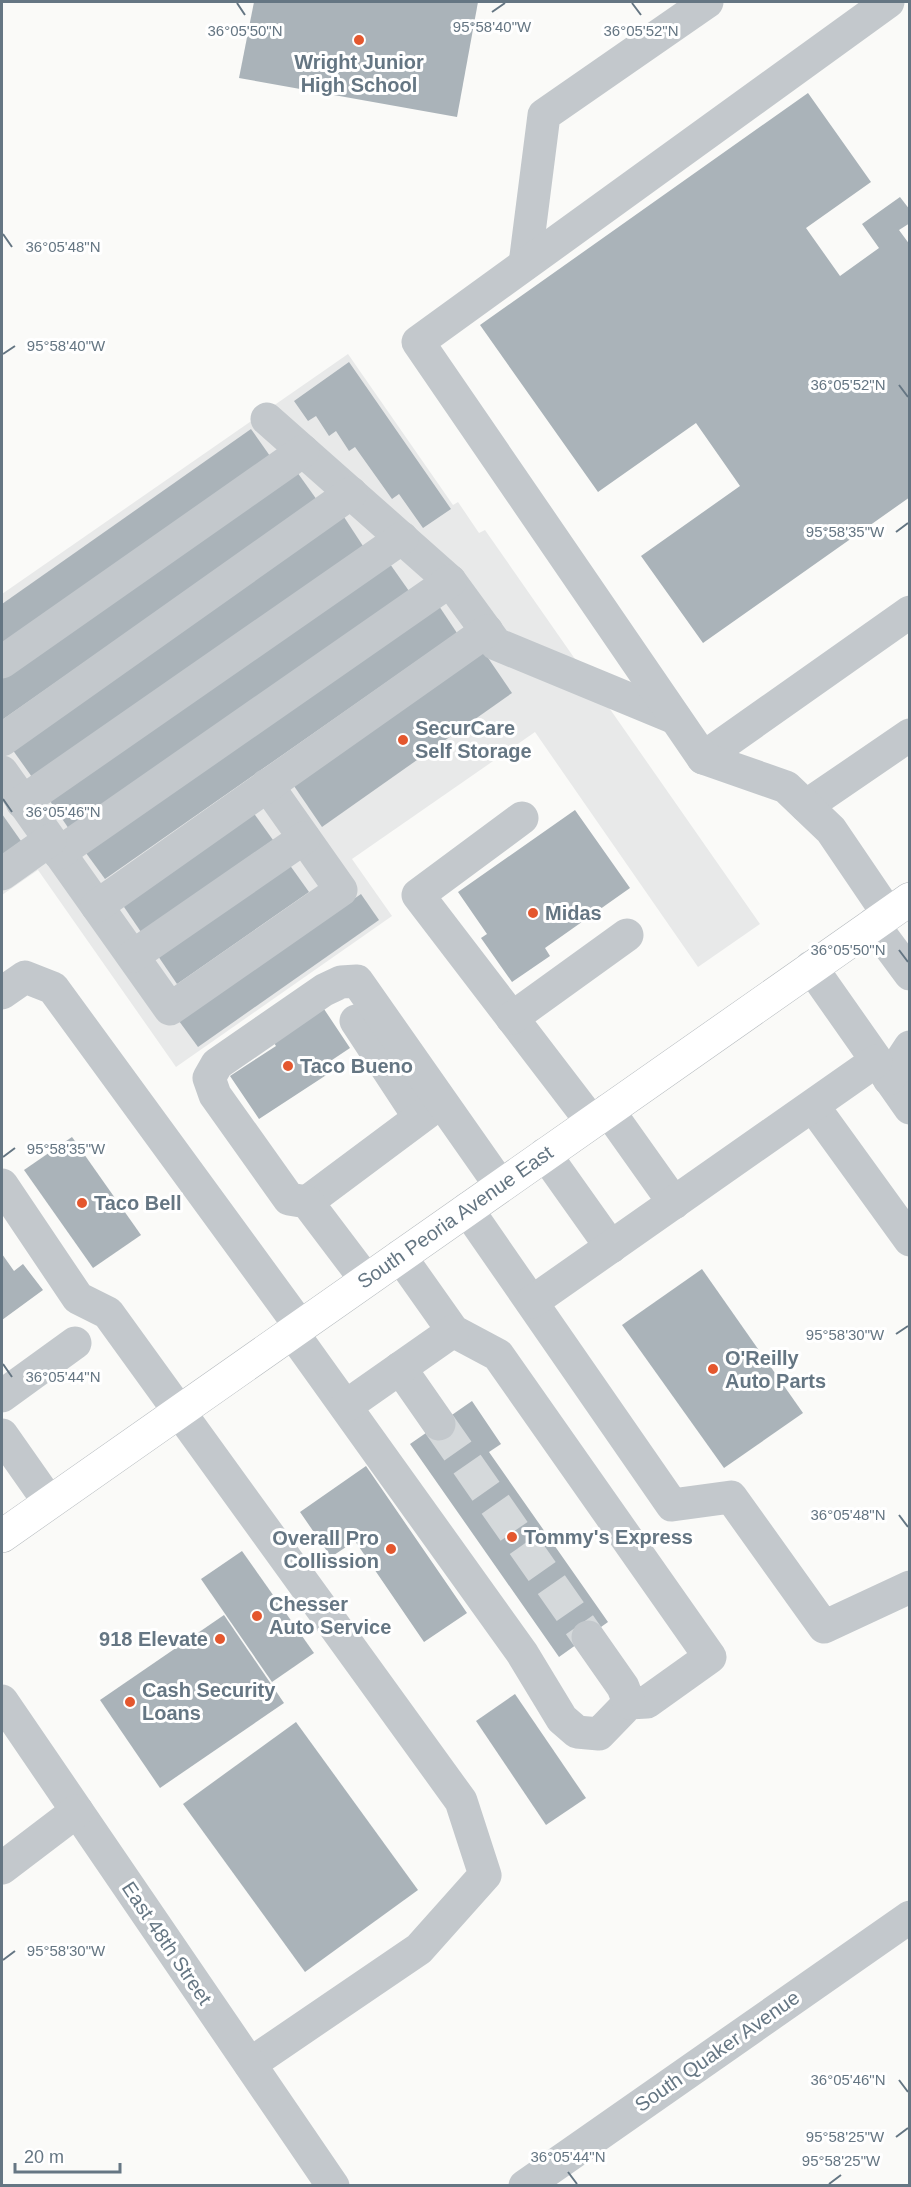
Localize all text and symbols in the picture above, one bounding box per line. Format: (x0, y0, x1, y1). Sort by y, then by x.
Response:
text: 95°58'40"W (453, 18, 532, 35)
text: 36°05'50"N (207, 22, 283, 39)
text: 36°05'52"N (603, 22, 679, 39)
marker: Wright Junior High School (352, 33, 366, 47)
place label: Wright Junior High School (294, 51, 424, 96)
text: 36°05'48"N (25, 238, 101, 255)
text: 95°58'40"W (27, 337, 106, 354)
text: 36°05'52"N (810, 376, 886, 393)
text: 95°58'35"W (806, 523, 885, 540)
place label: SecurCare Self Storage (415, 717, 532, 762)
marker: SecurCare Self Storage (396, 733, 410, 747)
text: 36°05'46"N (25, 803, 101, 820)
place label: Midas (545, 902, 602, 924)
marker: Midas (526, 906, 540, 920)
text: 36°05'50"N (810, 941, 886, 958)
place label: Taco Bueno (300, 1055, 413, 1077)
marker: Taco Bueno (281, 1059, 295, 1073)
text: 95°58'35"W (27, 1140, 106, 1157)
street label: South Peoria Avenue East (353, 1141, 557, 1293)
place label: Taco Bell (94, 1192, 181, 1214)
marker: Taco Bell (75, 1196, 89, 1210)
text: 95°58'30"W (806, 1326, 885, 1343)
place label: O'Reilly Auto Parts (725, 1347, 826, 1392)
marker: O'Reilly Auto Parts (706, 1362, 720, 1376)
text: 36°05'44"N (25, 1368, 101, 1385)
text: 36°05'48"N (810, 1506, 886, 1523)
place label: Tommy's Express (524, 1526, 693, 1548)
place label: Overall Pro Collission (272, 1527, 379, 1572)
marker: Tommy's Express (505, 1530, 519, 1544)
marker: Overall Pro Collission (384, 1542, 398, 1556)
place label: Chesser Auto Service (269, 1593, 391, 1638)
marker: Chesser Auto Service (250, 1609, 264, 1623)
place label: 918 Elevate (99, 1628, 208, 1650)
marker: 918 Elevate (213, 1632, 227, 1646)
place label: Cash Security Loans (142, 1679, 276, 1724)
marker: Cash Security Loans (123, 1695, 137, 1709)
street label: East 48th Street (118, 1877, 216, 2009)
text: 95°58'30"W (27, 1942, 106, 1959)
street label: South Quaker Avenue (631, 1986, 803, 2116)
text: 36°05'46"N (810, 2071, 886, 2088)
text: 95°58'25"W (806, 2128, 885, 2145)
scale bar (15, 2136, 120, 2174)
text: 20 m (24, 2147, 64, 2167)
text: 36°05'44"N (530, 2148, 606, 2165)
text: 95°58'25"W (802, 2152, 881, 2169)

